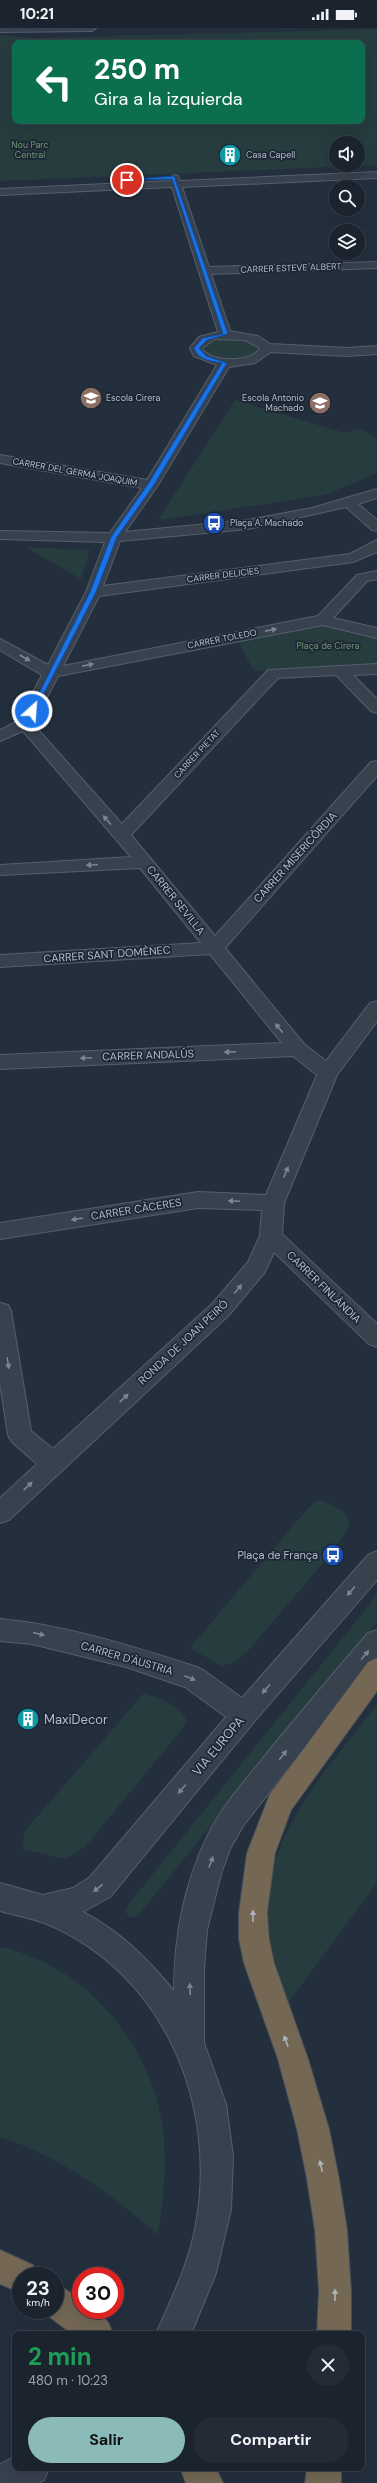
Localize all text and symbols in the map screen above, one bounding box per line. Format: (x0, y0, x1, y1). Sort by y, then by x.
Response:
text: 10:21 (20, 4, 54, 24)
text: 250 m (94, 51, 180, 88)
icon: left (28, 56, 80, 108)
text: Gira a la izquierda (94, 87, 242, 111)
map controls (329, 136, 365, 260)
button: sound (329, 136, 365, 172)
park label: Nou Parc Central (11, 139, 49, 161)
building icon: Casa Capell (217, 142, 243, 168)
place label: Casa Capell (246, 149, 295, 161)
pin (110, 163, 144, 197)
icon: arrive (116, 169, 138, 191)
button: search (329, 180, 365, 216)
button: layers (329, 224, 365, 260)
street label: CARRER ESTEVE ALBERT (240, 260, 342, 276)
school or university icon: Escola Cirera (78, 385, 104, 411)
school or university icon: Escola Antonio Machado (307, 390, 333, 416)
place label: Escola Cirera (106, 392, 161, 404)
place label: Escola Antonio Machado (242, 392, 304, 414)
street label: CARRER DEL GERMÀ JOAQUIM (12, 454, 139, 489)
bus stop icon: Plaça A. Machado (201, 510, 227, 536)
place label: Plaça A. Machado (230, 517, 303, 529)
street label: CARRER DELICIES (186, 565, 260, 585)
street label: CARRER TOLEDO (186, 626, 258, 652)
one-way arrow (265, 627, 277, 633)
park label: Plaça de Cirera (297, 640, 360, 652)
one-way arrow (19, 655, 31, 662)
one-way arrow (82, 662, 95, 668)
position arrow (11, 690, 53, 732)
street label: CARRER PIETAT (171, 727, 223, 781)
street label: CARRER MISERICÒRDIA (250, 809, 340, 905)
one-way arrow (103, 814, 112, 825)
one-way arrow (85, 862, 98, 868)
street label: CARRER SEVILLA (144, 862, 208, 938)
street label: CARRER SANT DOMÈNEC (43, 943, 171, 965)
one-way arrow (275, 1022, 284, 1033)
street label: CARRER ANDALÚS (102, 1046, 194, 1064)
one-way arrow (223, 1049, 236, 1055)
one-way arrow (79, 1055, 92, 1061)
one-way arrow (283, 1166, 289, 1177)
street label: CARRER CÀCERES (90, 1195, 182, 1223)
one-way arrow (227, 1198, 240, 1204)
one-way arrow (71, 1216, 83, 1222)
street label: CARRER FINLÀNDIA (284, 1248, 364, 1326)
one-way arrow (233, 1283, 242, 1294)
street label: RONDA DE JOAN PEIRÓ (135, 1297, 231, 1387)
one-way arrow (5, 1357, 11, 1369)
one-way arrow (119, 1393, 129, 1403)
one-way arrow (23, 1481, 33, 1491)
bus stop icon: Plaça de França (320, 1542, 346, 1568)
place label: Plaça de França (237, 1548, 318, 1562)
one-way arrow (347, 1586, 356, 1597)
one-way arrow (33, 1632, 45, 1638)
street label: CARRER D'ÀUSTRIA (79, 1638, 175, 1678)
one-way arrow (361, 1649, 370, 1660)
one-way arrow (185, 1675, 197, 1681)
one-way arrow (261, 1684, 270, 1695)
building icon: MaxiDecor (15, 1706, 41, 1732)
place label: MaxiDecor (44, 1711, 108, 1728)
street label: VIA EUROPA (188, 1712, 248, 1779)
one-way arrow (278, 1749, 287, 1760)
one-way arrow (178, 1783, 187, 1794)
one-way arrow (209, 1856, 215, 1868)
one-way arrow (93, 1883, 104, 1892)
one-way arrow (250, 1909, 256, 1922)
one-way arrow (187, 1983, 193, 1996)
one-way arrow (283, 2034, 289, 2046)
one-way arrow (317, 2160, 323, 2172)
speed limit sign: 30 (72, 2267, 124, 2319)
text: 23 (26, 2275, 50, 2301)
one-way arrow (332, 2288, 338, 2301)
text: km/h (26, 2296, 50, 2309)
text: 2 min (28, 2341, 91, 2372)
button: close (307, 2344, 349, 2386)
text: 480 m · 10:23 (28, 2372, 108, 2389)
button: Salir (28, 2417, 185, 2463)
button: Compartir (193, 2417, 349, 2463)

